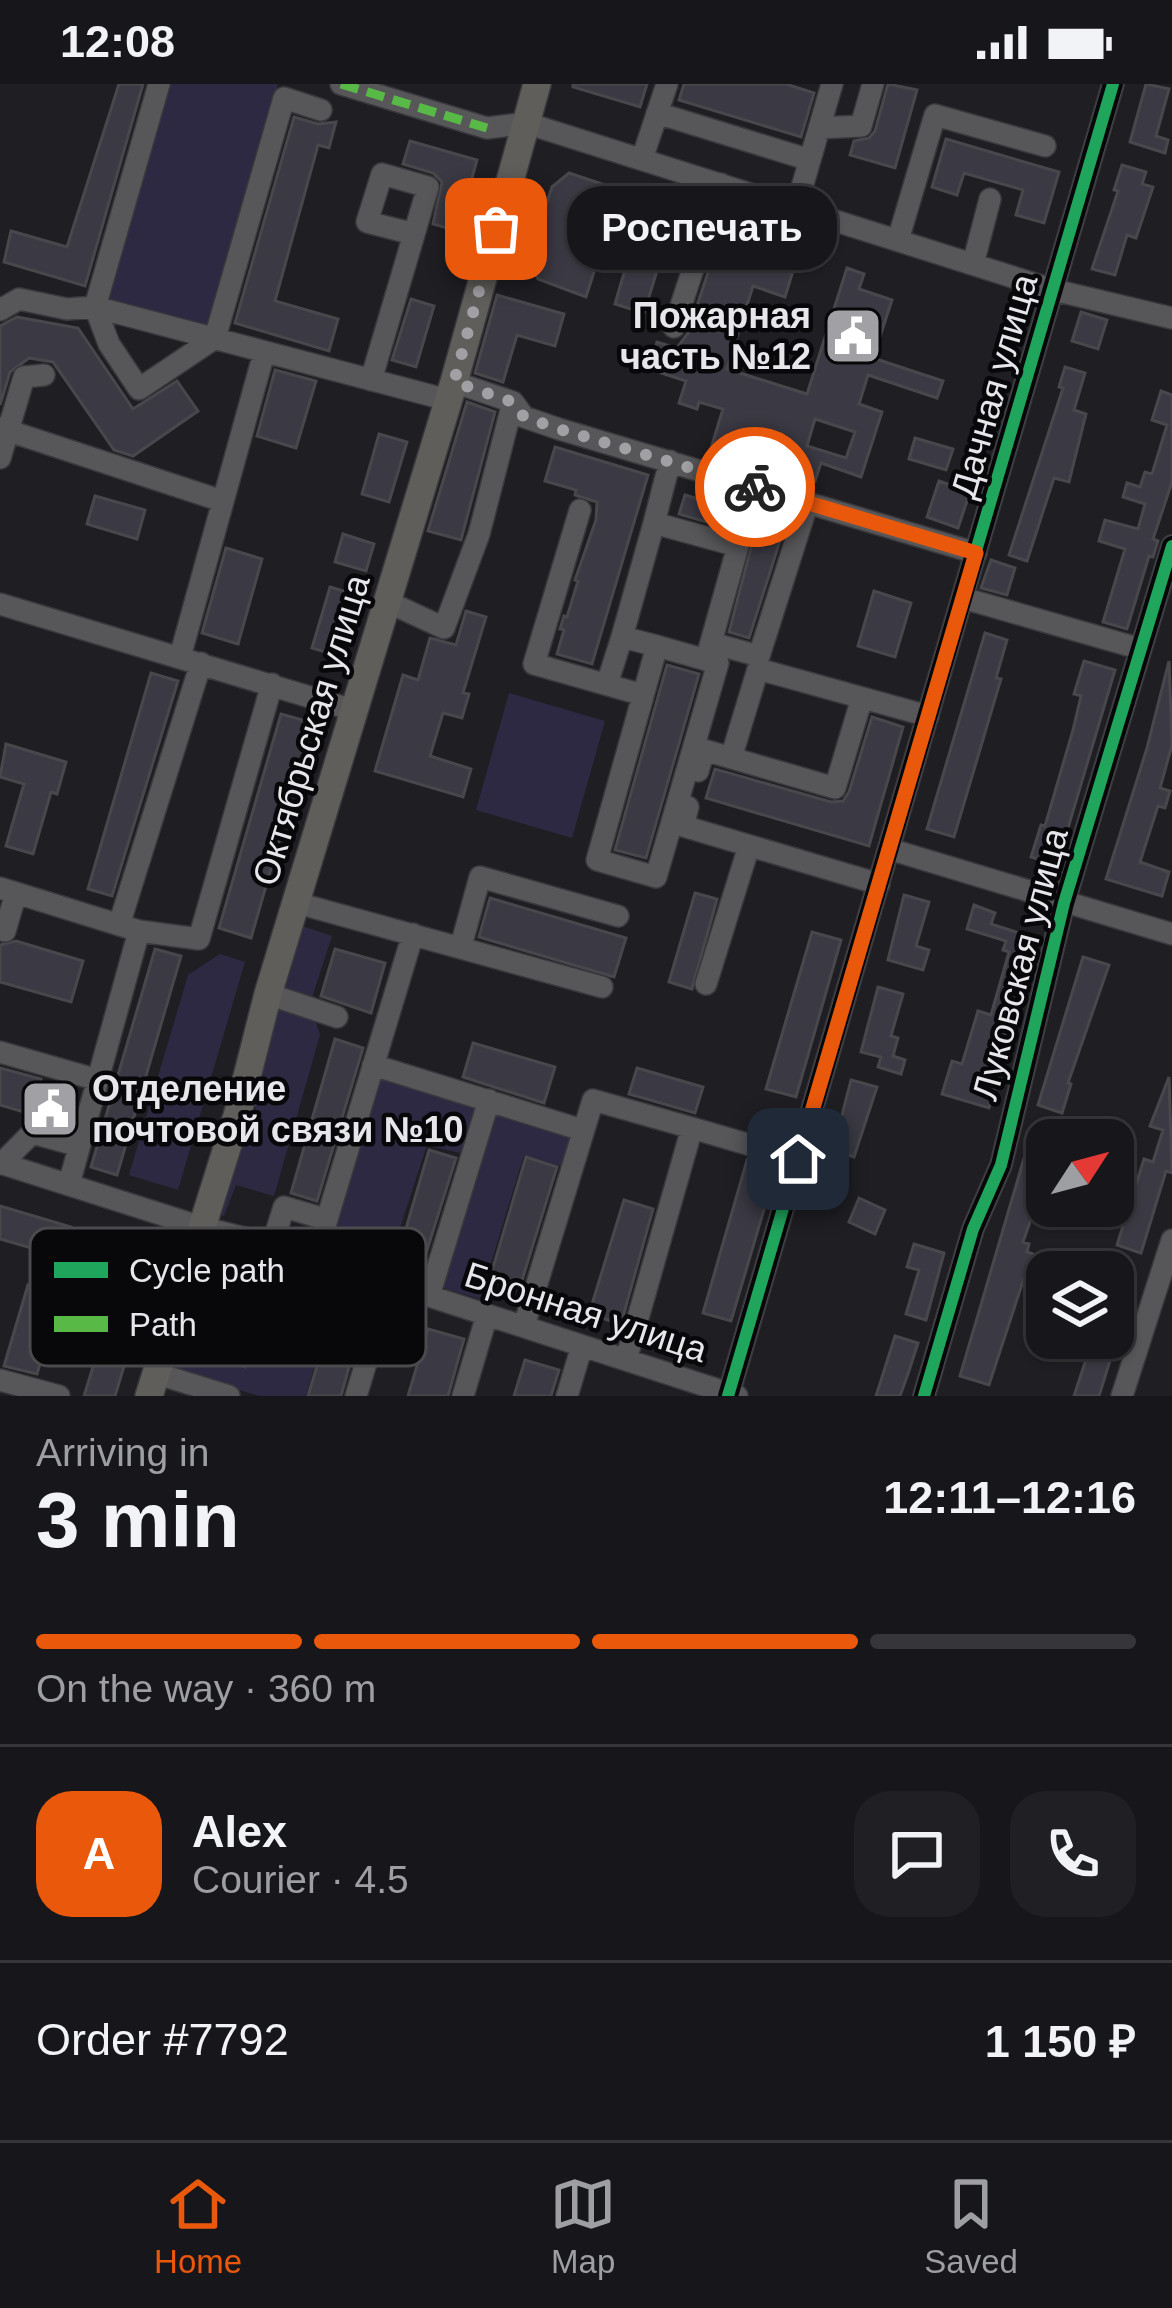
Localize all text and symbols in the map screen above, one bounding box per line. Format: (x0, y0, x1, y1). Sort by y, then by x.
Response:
text: 12:08 (60, 16, 175, 67)
pin (445, 178, 547, 280)
callout: Роспечать (568, 187, 838, 271)
icon: bag (463, 196, 529, 262)
text: Роспечать (601, 206, 803, 249)
street label: Дачная улица (942, 269, 1046, 503)
place label: Пожарная часть №12 (620, 295, 811, 377)
public building icon: Пожарная часть №12 (822, 305, 884, 367)
courier (695, 427, 815, 547)
icon: bike (722, 454, 788, 520)
street label: Октябрьская улица (244, 569, 378, 890)
street label: Луковская улица (964, 823, 1076, 1105)
place label: Отделение почтовой связи №10 (92, 1068, 464, 1150)
public building icon: Отделение почтовой связи №10 (19, 1078, 81, 1140)
pin (747, 1108, 849, 1210)
north arrow (1026, 1119, 1134, 1227)
map controls (1026, 1119, 1134, 1359)
icon: home (765, 1126, 831, 1192)
legend (30, 1228, 426, 1366)
button: layers (1026, 1251, 1134, 1359)
text: Cycle path (129, 1252, 285, 1289)
street label: Бронная улица (460, 1254, 713, 1371)
text: Path (129, 1306, 197, 1343)
text: Arriving in (36, 1431, 209, 1474)
text: 12:11–12:16 (883, 1472, 1136, 1523)
text: 3 min (36, 1476, 240, 1564)
text: On the way · 360 m (36, 1667, 376, 1710)
button: chat (854, 1791, 980, 1917)
button: phone (1010, 1791, 1136, 1917)
text: Alex (192, 1806, 287, 1857)
text: A (83, 1828, 115, 1879)
text: Courier · 4.5 (192, 1858, 409, 1901)
text: Order #7792 (36, 2014, 289, 2065)
text: 1 150 ₽ (985, 2016, 1136, 2067)
tab: Home (154, 2171, 242, 2281)
tab: Map (550, 2171, 616, 2281)
tab: Saved (924, 2171, 1018, 2281)

